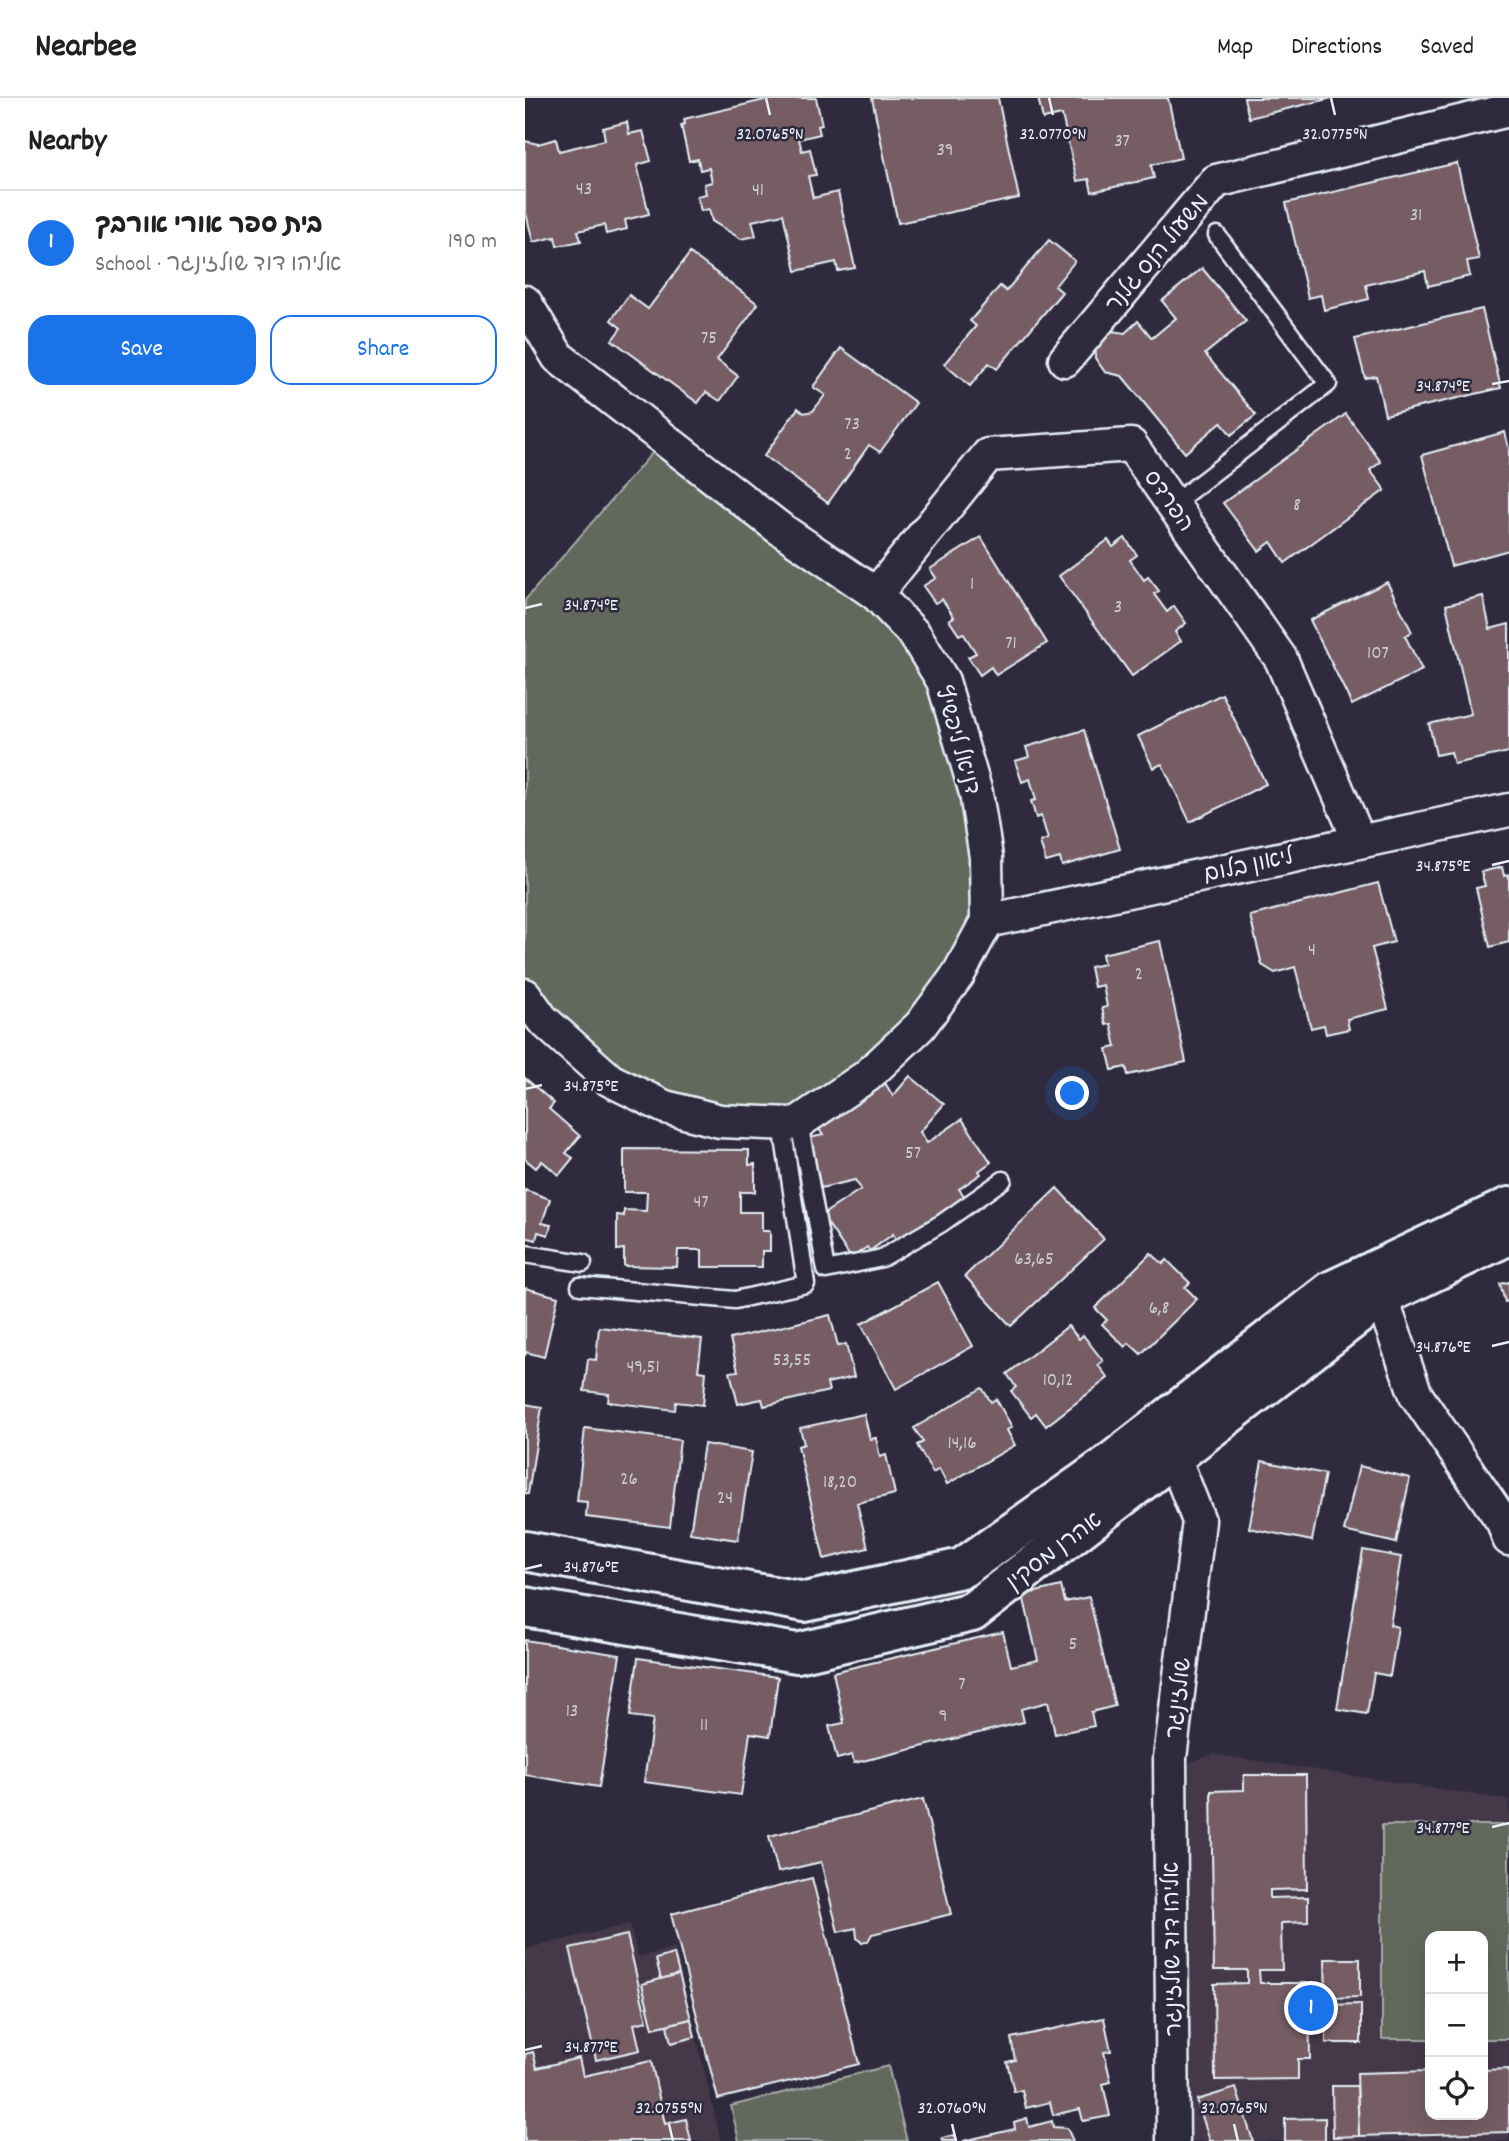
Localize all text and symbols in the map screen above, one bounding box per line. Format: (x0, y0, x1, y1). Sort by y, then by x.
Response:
text: Nearbee (35, 25, 137, 72)
text: Map (1217, 31, 1253, 65)
text: Directions (1291, 31, 1382, 65)
text: Saved (1420, 31, 1474, 65)
text: Nearby (28, 122, 106, 165)
text: 32.0765°N (736, 123, 804, 148)
text: 32.0770°N (1020, 123, 1086, 148)
text: 32.0775°N (1302, 123, 1368, 148)
house number: 37 (1114, 129, 1130, 156)
house number: 39 (936, 138, 954, 165)
house number: 43 (576, 177, 592, 204)
house number: 41 (752, 178, 764, 205)
street label: משעול הנס גלנר (1099, 187, 1218, 321)
house number: 31 (1410, 203, 1422, 230)
text: בית ספר אורי אורבך (95, 208, 323, 245)
text: 1 (48, 226, 54, 259)
text: 190 m (448, 226, 497, 259)
text: School · אליהו דוד שולזינגר (95, 249, 342, 282)
button: Save (28, 315, 256, 385)
button: Share (270, 315, 497, 385)
house number: 75 (701, 326, 717, 353)
text: 34.874°E (1416, 375, 1470, 400)
house number: 73 (844, 412, 860, 439)
house number: 2 (844, 442, 852, 469)
street label: הפרדס (1134, 464, 1201, 540)
house number: 8 (1293, 493, 1301, 520)
house number: 1 (970, 572, 974, 599)
text: 34.874°E (564, 594, 618, 619)
house number: 3 (1114, 595, 1122, 622)
house number: 71 (1005, 631, 1017, 658)
house number: 107 (1367, 641, 1389, 668)
street label: דניאל ליפשיץ (924, 683, 987, 799)
street label: ליאון בלום (1201, 842, 1298, 893)
text: 34.875°E (1416, 855, 1470, 880)
house number: 4 (1308, 938, 1316, 965)
house number: 2 (1135, 962, 1143, 989)
text: 34.875°E (564, 1075, 618, 1100)
your location (1055, 1076, 1089, 1110)
house number: 57 (905, 1141, 921, 1168)
house number: 47 (693, 1190, 709, 1217)
house number: 63,65 (1014, 1247, 1054, 1274)
house number: 6,8 (1149, 1296, 1169, 1323)
text: 34.876°E (1415, 1336, 1471, 1361)
house number: 53,55 (773, 1348, 811, 1375)
house number: 49,51 (626, 1355, 660, 1382)
house number: 10,12 (1043, 1368, 1073, 1395)
house number: 14,16 (947, 1431, 977, 1458)
house number: 26 (620, 1467, 638, 1494)
house number: 18,20 (823, 1470, 857, 1497)
house number: 24 (717, 1486, 733, 1513)
street label: אהרן מסקין (1000, 1506, 1110, 1600)
text: 34.876°E (563, 1556, 619, 1581)
house number: 5 (1069, 1632, 1077, 1659)
street label: שולזינגר (1159, 1656, 1202, 1741)
house number: 7 (958, 1672, 966, 1699)
house number: 13 (566, 1699, 578, 1726)
house number: 9 (939, 1704, 947, 1731)
house number: 11 (700, 1713, 708, 1740)
text: 34.877°E (1416, 1817, 1470, 1842)
street label: אליהו דוד שולזינגר (1156, 1861, 1193, 2037)
map controls (1425, 1931, 1488, 2120)
button: + (1425, 1931, 1488, 1994)
pin: 1 (1288, 1982, 1334, 2034)
button: − (1425, 1994, 1488, 2057)
text: 34.877°E (564, 2036, 618, 2061)
button: locate (1425, 2057, 1488, 2120)
text: 32.0755°N (636, 2097, 702, 2122)
text: 32.0760°N (918, 2097, 986, 2122)
text: 32.0765°N (1200, 2097, 1268, 2122)

